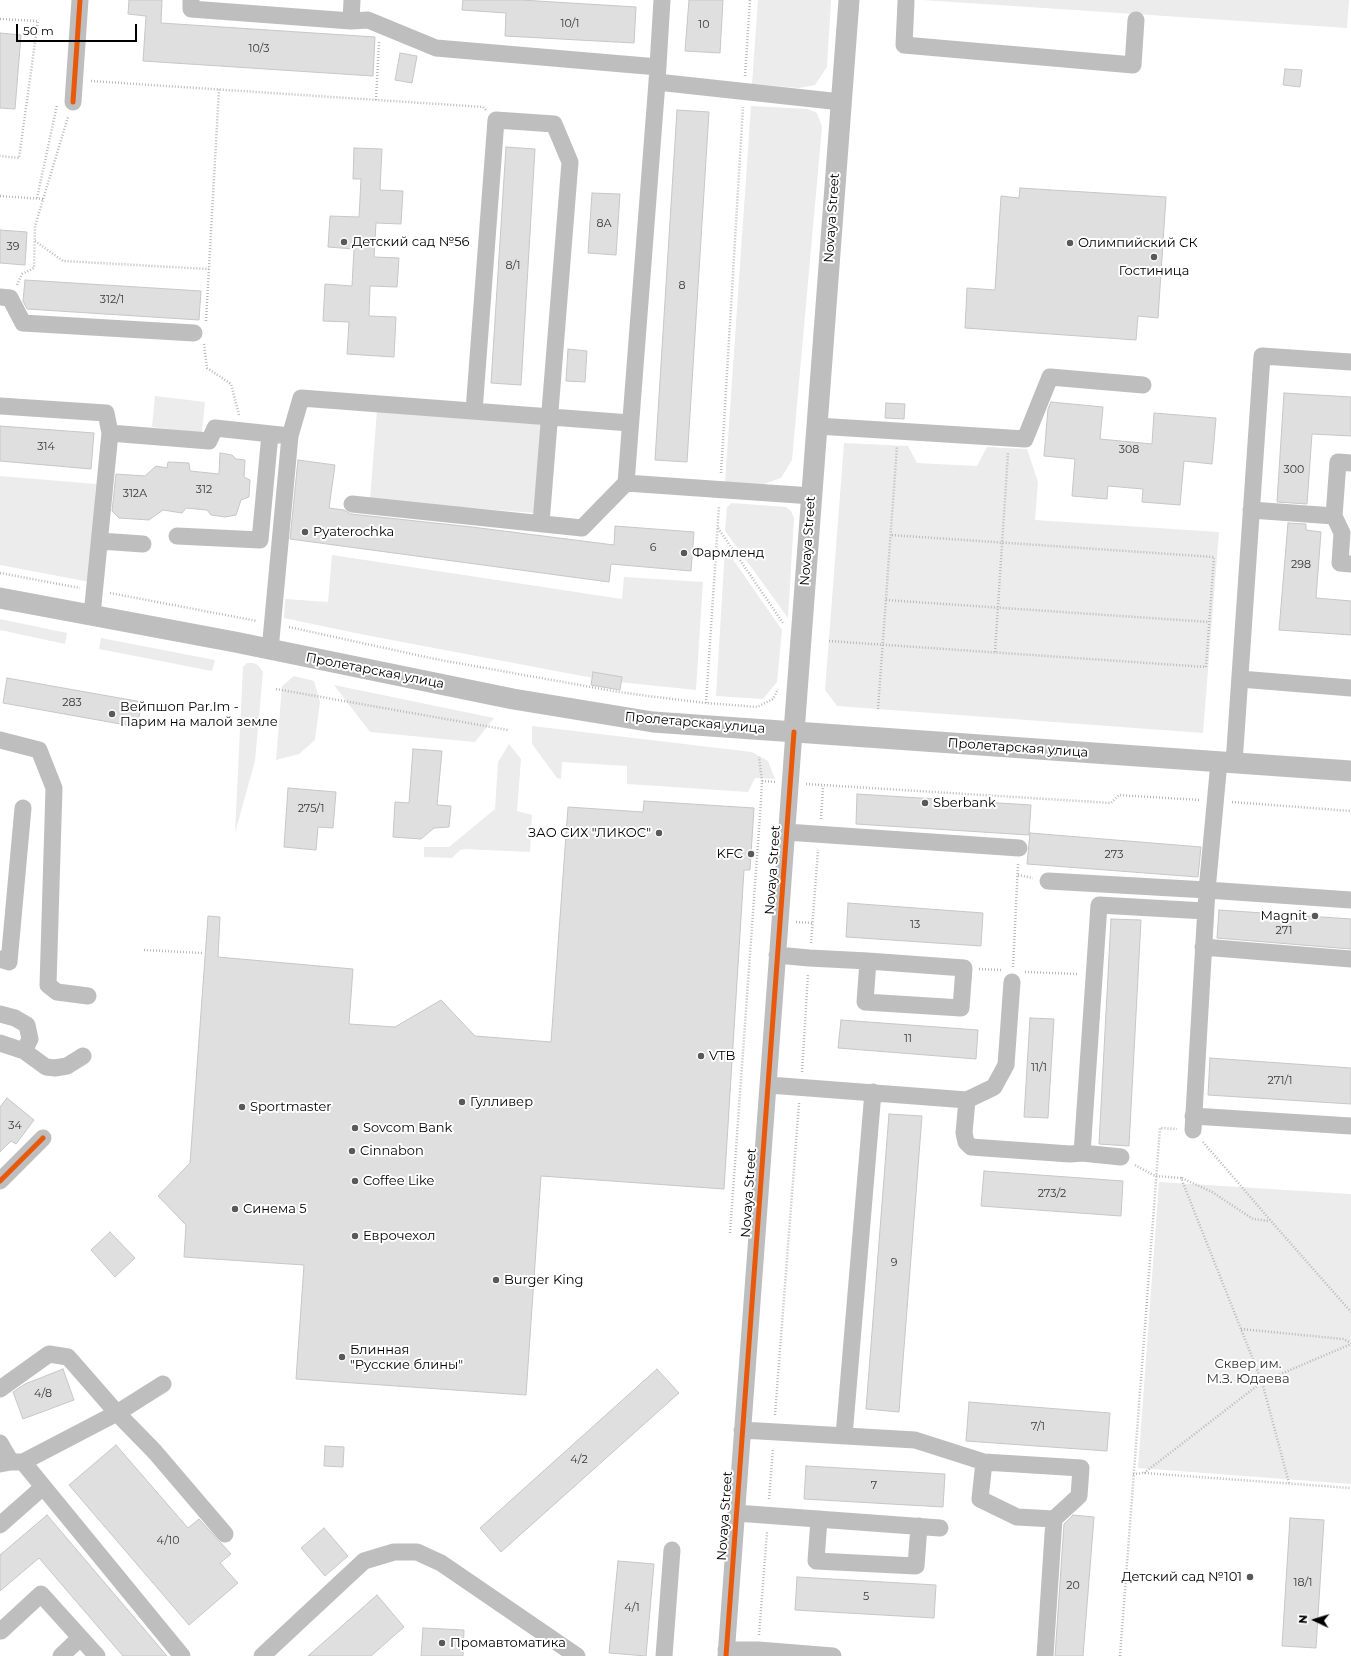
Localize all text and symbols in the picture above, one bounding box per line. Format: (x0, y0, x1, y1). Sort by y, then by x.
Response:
scale bar (18, 16, 139, 42)
house number: 10/1 (560, 17, 580, 31)
house number: 10 (698, 18, 710, 32)
text: 50 m (23, 23, 54, 38)
house number: 10/3 (249, 42, 269, 56)
street label: Novaya Street (821, 173, 843, 263)
house number: 8А (596, 217, 612, 231)
place label: Детский сад №56 (352, 234, 470, 250)
place label: Олимпийский СК (1078, 235, 1198, 251)
marker: Детский сад №56 (339, 237, 349, 247)
marker: Олимпийский СК (1065, 238, 1075, 248)
house number: 39 (7, 240, 19, 254)
marker: Гостиница (1149, 252, 1159, 262)
house number: 8/1 (505, 259, 521, 273)
place label: Гостиница (1119, 263, 1189, 279)
house number: 8 (678, 279, 686, 293)
house number: 312/1 (100, 293, 124, 307)
house number: 314 (37, 440, 55, 454)
house number: 308 (1119, 443, 1139, 457)
house number: 300 (1284, 463, 1304, 477)
house number: 312 (196, 483, 212, 497)
house number: 312А (123, 487, 147, 501)
street label: Novaya Street (797, 496, 819, 586)
place label: Pyaterochka (313, 524, 394, 540)
marker: Pyaterochka (300, 527, 310, 537)
house number: 6 (650, 541, 656, 555)
place label: Фармленд (692, 545, 764, 561)
marker: Фармленд (679, 548, 689, 558)
house number: 298 (1291, 558, 1311, 572)
street label: Пролетарская улица (304, 650, 446, 692)
house number: 283 (62, 696, 82, 710)
place label: Вейпшоп Par.Im - Парим на малой земле (120, 699, 278, 730)
marker: Вейпшоп Par.Im - Парим на малой земле (107, 709, 117, 719)
street label: Пролетарская улица (624, 709, 766, 737)
street label: Пролетарская улица (947, 735, 1089, 761)
place label: Sberbank (933, 795, 996, 811)
marker: Sberbank (920, 798, 930, 808)
house number: 275/1 (298, 802, 324, 816)
place label: ЗАО СИХ "ЛИКОС" (528, 825, 651, 841)
street label: Novaya Street (762, 825, 784, 915)
marker: ЗАО СИХ "ЛИКОС" (654, 828, 664, 838)
place label: KFC (716, 846, 743, 862)
house number: 273 (1105, 848, 1123, 862)
marker: KFC (746, 849, 756, 859)
place label: Magnit (1261, 908, 1307, 924)
marker: Magnit (1310, 911, 1320, 921)
house number: 13 (910, 918, 920, 932)
house number: 271 (1276, 924, 1292, 938)
house number: 11 (904, 1032, 912, 1046)
place label: VTB (709, 1048, 735, 1064)
marker: VTB (696, 1051, 706, 1061)
house number: 11/1 (1031, 1061, 1047, 1075)
house number: 271/1 (1268, 1074, 1292, 1088)
place label: Гулливер (470, 1094, 533, 1110)
marker: Гулливер (457, 1097, 467, 1107)
place label: Sportmaster (250, 1099, 332, 1115)
marker: Sportmaster (237, 1102, 247, 1112)
house number: 34 (8, 1119, 22, 1133)
place label: Sovcom Bank (363, 1120, 452, 1136)
marker: Sovcom Bank (350, 1123, 360, 1133)
place label: Cinnabon (360, 1143, 424, 1159)
marker: Cinnabon (347, 1146, 357, 1156)
street label: Novaya Street (738, 1148, 760, 1238)
place label: Coffee Like (363, 1173, 434, 1189)
marker: Coffee Like (350, 1176, 360, 1186)
house number: 273/2 (1038, 1187, 1066, 1201)
place label: Синема 5 (243, 1201, 307, 1217)
marker: Синема 5 (230, 1204, 240, 1214)
place label: Еврочехол (363, 1228, 435, 1244)
marker: Еврочехол (350, 1231, 360, 1241)
house number: 9 (891, 1256, 897, 1270)
place label: Burger King (504, 1272, 583, 1288)
marker: Burger King (491, 1275, 501, 1285)
place label: Блинная "Русские блины" (350, 1342, 463, 1373)
marker: Блинная "Русские блины" (337, 1352, 347, 1362)
park label: Сквер им. М.З. Юдаева (1206, 1356, 1290, 1387)
house number: 4/8 (34, 1387, 52, 1401)
house number: 7/1 (1031, 1420, 1045, 1434)
house number: 4/2 (570, 1453, 588, 1467)
street label: Novaya Street (714, 1471, 736, 1561)
house number: 7 (871, 1479, 877, 1493)
house number: 4/10 (157, 1534, 179, 1548)
place label: Детский сад №101 (1121, 1569, 1242, 1585)
marker: Детский сад №101 (1245, 1572, 1255, 1582)
house number: 18/1 (1294, 1576, 1312, 1590)
house number: 20 (1066, 1579, 1080, 1593)
house number: 5 (863, 1590, 869, 1604)
north arrow (1295, 1600, 1335, 1640)
house number: 4/1 (624, 1601, 640, 1615)
text: N (1296, 1614, 1310, 1624)
place label: Промавтоматика (450, 1635, 566, 1651)
marker: Промавтоматика (437, 1638, 447, 1648)

